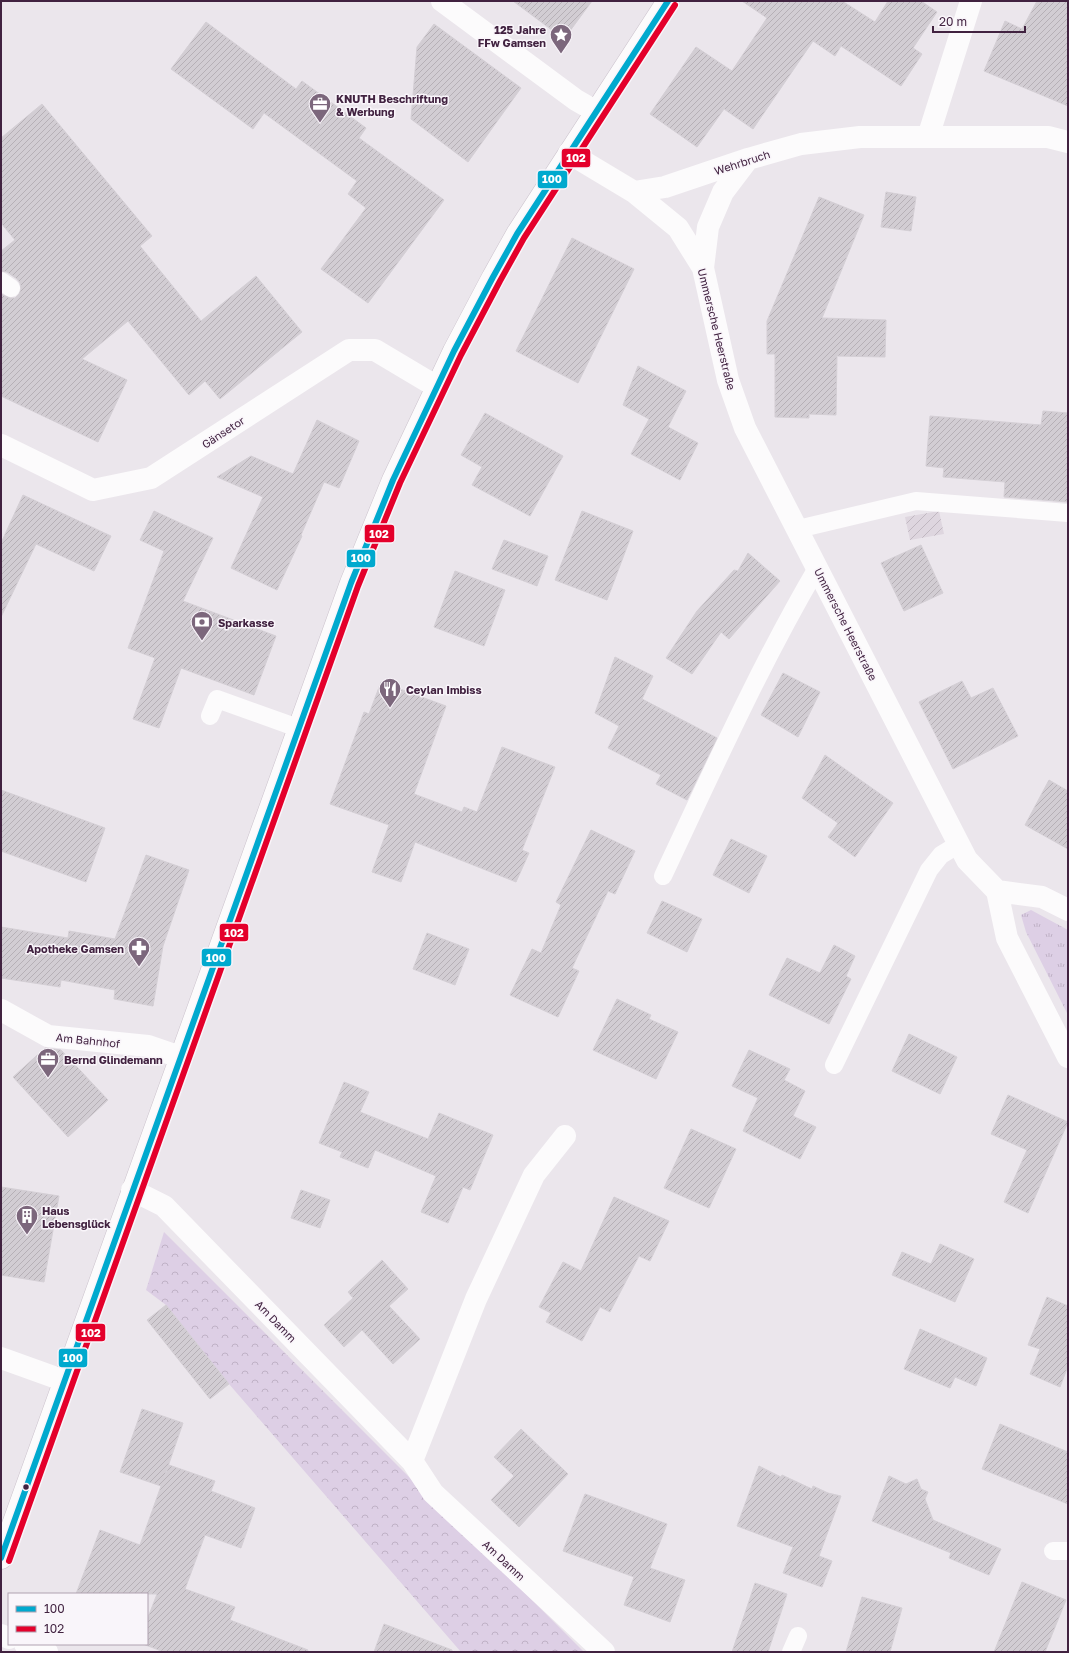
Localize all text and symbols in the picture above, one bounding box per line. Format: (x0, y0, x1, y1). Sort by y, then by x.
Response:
scale bar (933, 8, 1025, 34)
text: 20 m (939, 14, 967, 29)
place icon: 125 Jahre FFw Gamsen (548, 22, 574, 55)
place label: 125 Jahre FFw Gamsen (478, 23, 546, 49)
office icon: KNUTH Beschriftung & Werbung (307, 91, 333, 124)
place label: KNUTH Beschriftung & Werbung (336, 92, 448, 118)
street label: Wehrbruch (712, 147, 772, 177)
line badge: 102 (561, 148, 591, 168)
text: 102 (566, 151, 586, 164)
line badge: 100 (537, 170, 568, 189)
text: 100 (542, 172, 562, 185)
street label: Ummersche Heerstraße (696, 267, 738, 391)
street label: Gänsetor (199, 413, 247, 451)
line badge: 102 (364, 524, 395, 543)
text: 102 (369, 527, 389, 540)
line badge: 100 (346, 549, 376, 568)
text: 100 (351, 551, 371, 564)
street label: Ummersche Heerstraße (812, 566, 880, 682)
bank icon: Sparkasse (189, 609, 215, 642)
place label: Sparkasse (218, 616, 275, 629)
restaurant icon: Ceylan Imbiss (377, 676, 403, 709)
place label: Ceylan Imbiss (406, 683, 482, 696)
line badge: 102 (219, 923, 249, 942)
text: 102 (224, 926, 244, 939)
pharmacy icon: Apotheke Gamsen (126, 935, 152, 968)
place label: Apotheke Gamsen (27, 942, 124, 955)
line badge: 100 (201, 948, 232, 967)
text: 100 (206, 951, 226, 964)
street label: Am Bahnhof (55, 1030, 121, 1050)
office icon: Bernd Glindemann (35, 1046, 61, 1079)
place label: Bernd Glindemann (64, 1053, 163, 1066)
building icon: Haus Lebensglück (14, 1203, 40, 1236)
place label: Haus Lebensglück (42, 1204, 111, 1230)
street label: Am Damm (253, 1297, 299, 1345)
line badge: 102 (75, 1323, 106, 1342)
text: 102 (81, 1326, 101, 1339)
line badge: 100 (58, 1348, 88, 1368)
text: 100 (63, 1351, 83, 1364)
unlabelled marker (21, 1482, 31, 1492)
street label: Am Damm (480, 1537, 528, 1583)
legend (8, 1593, 148, 1645)
text: 100 (44, 1601, 65, 1616)
text: 102 (44, 1621, 64, 1636)

